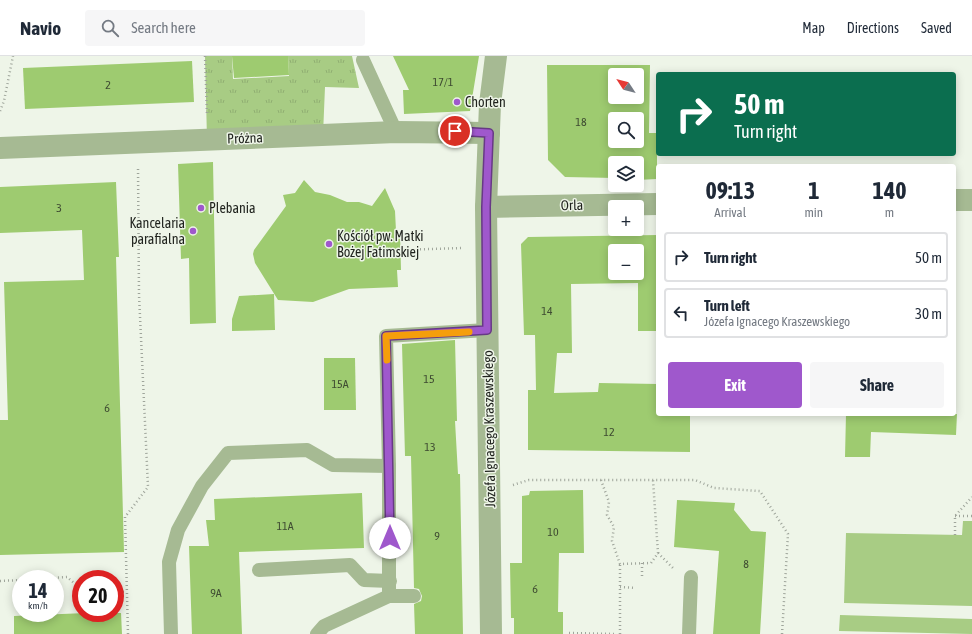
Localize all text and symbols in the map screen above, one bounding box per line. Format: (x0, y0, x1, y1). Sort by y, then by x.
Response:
search box (85, 10, 365, 46)
text: Navio (20, 17, 61, 39)
icon: search (99, 17, 121, 39)
text: Search here (131, 19, 196, 36)
text: Map (802, 20, 825, 36)
text: Directions (847, 20, 899, 36)
text: Saved (921, 20, 952, 36)
north arrow (608, 68, 644, 104)
map controls (608, 68, 644, 280)
house number: 17/1 (433, 75, 454, 89)
house number: 2 (105, 78, 111, 92)
icon: right (668, 88, 720, 140)
text: 50 m (734, 88, 784, 120)
place label: Chorten (465, 94, 506, 110)
marker: Chorten (452, 97, 462, 107)
button: search (608, 112, 644, 148)
pin (438, 114, 472, 148)
house number: 18 (575, 115, 587, 129)
icon: arrive (444, 120, 466, 142)
text: Turn right (734, 121, 797, 142)
street label: Próżna (227, 129, 263, 147)
button: layers (608, 156, 644, 192)
text: 09:13 (706, 177, 755, 204)
text: 1 (808, 177, 819, 204)
text: 140 (873, 177, 906, 204)
street label: Orla (561, 197, 583, 213)
place label: Plebania (209, 200, 255, 216)
button: + (608, 200, 644, 236)
house number: 3 (56, 201, 62, 215)
marker: Plebania (196, 203, 206, 213)
text: Arrival (714, 205, 746, 220)
text: min (804, 205, 823, 220)
text: m (885, 205, 894, 220)
place label: Kancelaria parafialna (130, 215, 185, 247)
marker: Kancelaria parafialna (188, 226, 198, 236)
place label: Kościół pw. Matki Bożej Fatimskiej (337, 228, 423, 260)
marker: Kościół pw. Matki Bożej Fatimskiej (324, 239, 334, 249)
button: − (608, 244, 644, 280)
icon: right (670, 246, 692, 268)
text: Turn right (704, 249, 757, 266)
text: 50 m (915, 249, 942, 266)
text: Turn left (704, 297, 750, 314)
icon: left (670, 302, 692, 324)
house number: 14 (541, 304, 553, 318)
text: 30 m (915, 305, 942, 322)
text: Józefa Ignacego Kraszewskiego (704, 314, 850, 329)
street label: Józefa Ignacego Kraszewskiego (480, 350, 498, 508)
button: Exit (668, 362, 802, 408)
button: Share (810, 362, 944, 408)
house number: 15 (423, 372, 435, 386)
house number: 15A (331, 377, 349, 391)
house number: 6 (104, 401, 110, 415)
house number: 12 (603, 425, 615, 439)
house number: 13 (424, 440, 436, 454)
position arrow (369, 517, 411, 559)
house number: 11A (276, 519, 294, 533)
house number: 10 (547, 525, 559, 539)
house number: 9 (434, 529, 440, 543)
house number: 8 (743, 557, 749, 571)
speed limit sign: 20 (72, 570, 124, 622)
text: 14 (29, 579, 47, 602)
house number: 6 (532, 582, 538, 596)
house number: 9A (210, 586, 222, 600)
text: km/h (28, 600, 48, 611)

